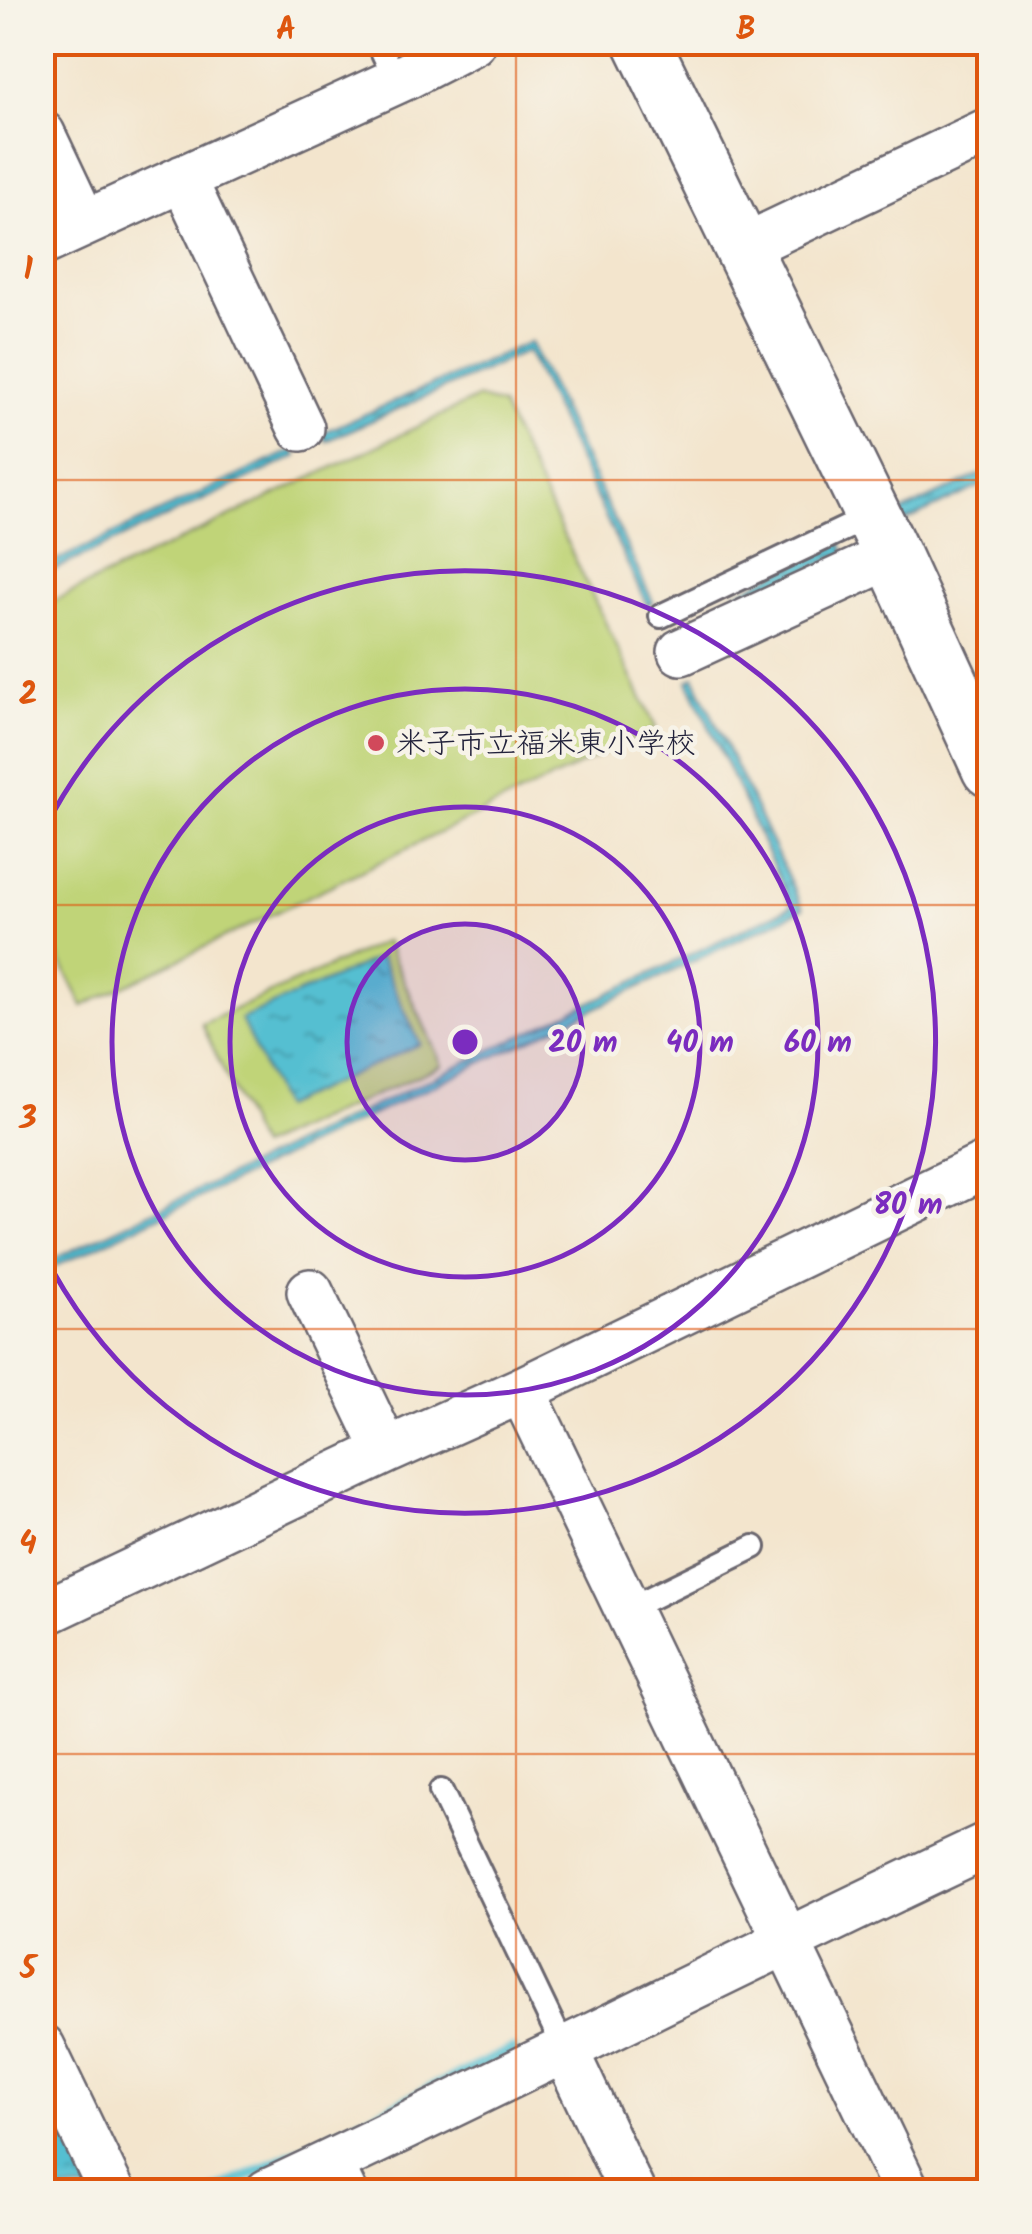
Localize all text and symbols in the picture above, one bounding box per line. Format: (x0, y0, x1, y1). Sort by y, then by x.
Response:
text: A (276, 5, 296, 56)
text: B (736, 5, 756, 56)
text: 1 (23, 245, 33, 296)
text: 2 (19, 670, 37, 721)
place label: 米子市立福米東小学校 (396, 721, 696, 769)
marker: 米子市立福米東小学校 (365, 732, 387, 754)
text: 20 m (549, 1020, 618, 1068)
text: 40 m (666, 1020, 734, 1068)
text: 60 m (784, 1020, 852, 1068)
centre of rings (447, 1024, 483, 1060)
text: 3 (18, 1094, 37, 1145)
text: 80 m (873, 1182, 943, 1230)
text: 4 (19, 1519, 37, 1570)
text: 5 (19, 1944, 39, 1995)

